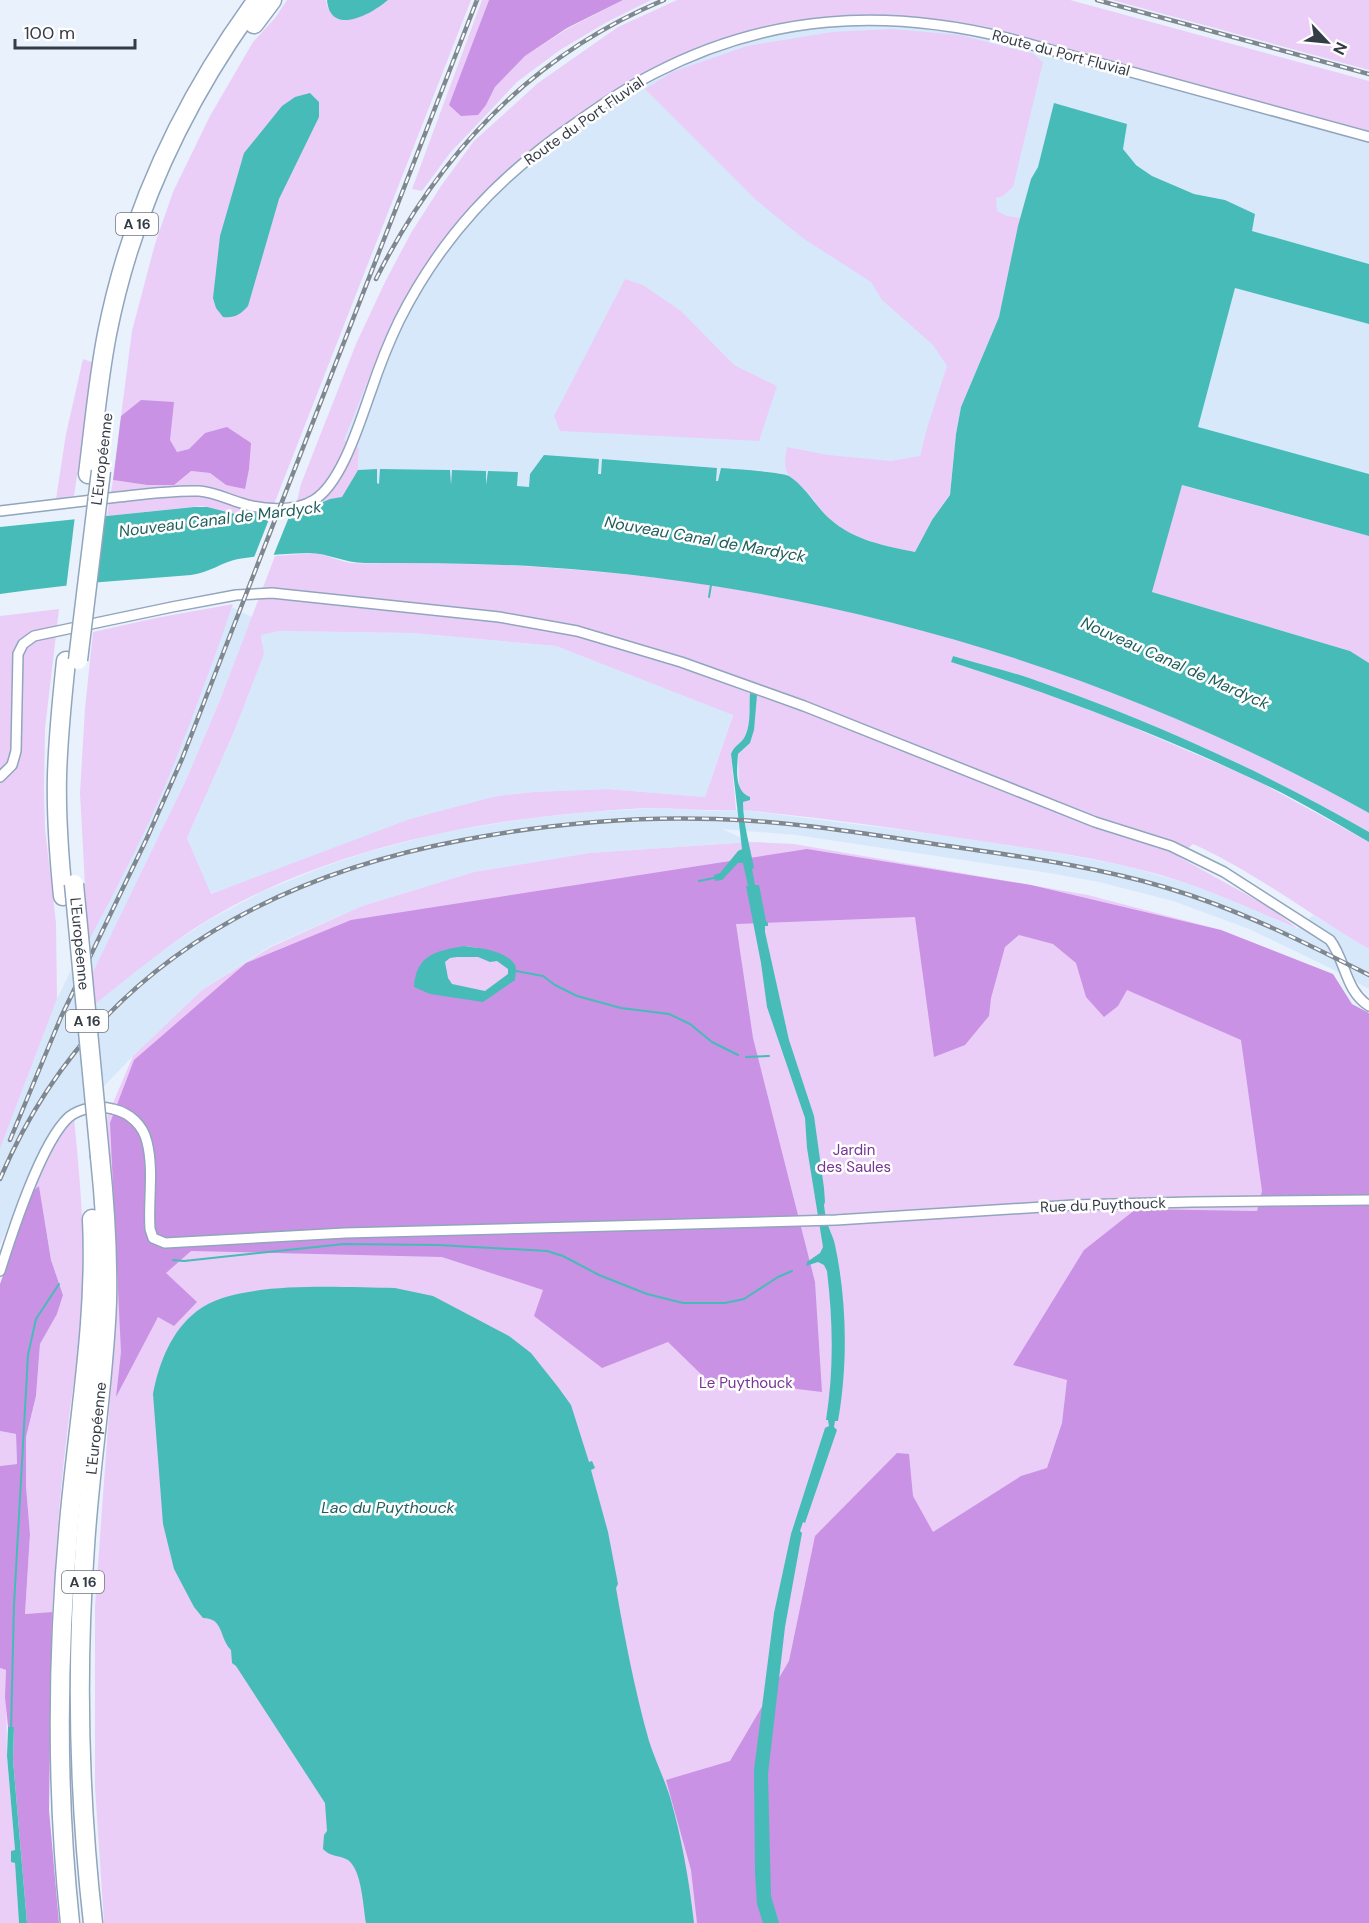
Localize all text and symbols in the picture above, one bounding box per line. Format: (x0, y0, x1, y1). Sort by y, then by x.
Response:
scale bar (15, 12, 135, 50)
north arrow (1297, 12, 1357, 72)
text: 100 m (24, 21, 75, 45)
street label: Route du Port Fluvial (990, 25, 1132, 81)
text: N (1328, 39, 1352, 58)
street label: Route du Port Fluvial (520, 72, 648, 170)
road number: A 16 (116, 213, 158, 235)
street label: L'Européenne (86, 412, 118, 506)
water label: Nouveau Canal de Mardyck (118, 496, 323, 542)
water label: Nouveau Canal de Mardyck (603, 511, 808, 567)
water label: Nouveau Canal de Mardyck (1078, 612, 1273, 714)
street label: L'Européenne (65, 897, 94, 991)
road number: A 16 (66, 1010, 108, 1032)
park label: Jardin des Saules (817, 1140, 891, 1177)
street label: Rue du Puythouck (1040, 1193, 1167, 1217)
park label: Le Puythouck (699, 1373, 793, 1393)
street label: L'Européenne (81, 1381, 111, 1475)
water label: Lac du Puythouck (321, 1497, 456, 1518)
road number: A 16 (62, 1571, 104, 1593)

